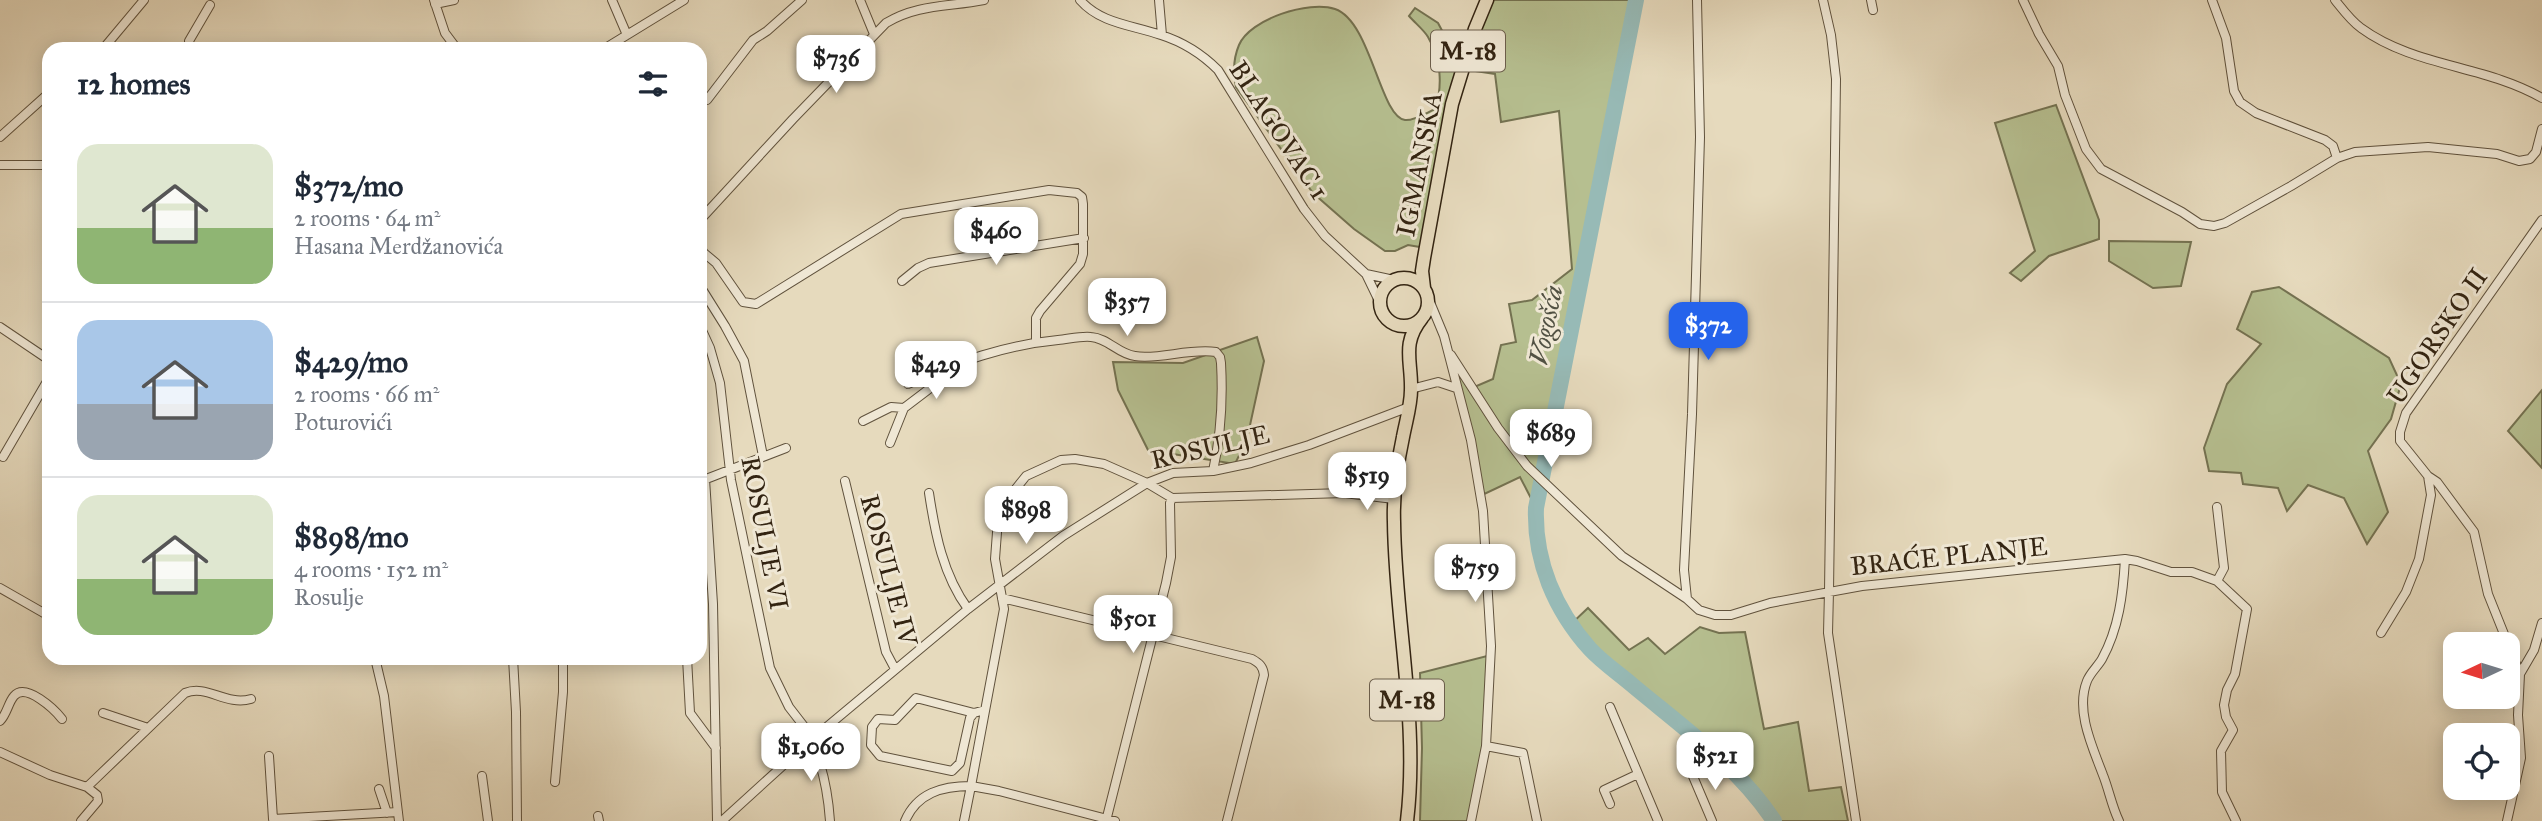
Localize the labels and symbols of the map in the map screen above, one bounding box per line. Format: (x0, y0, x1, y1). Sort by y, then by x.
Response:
road number: M-18 (1431, 31, 1505, 72)
pin: $736 (795, 36, 877, 95)
street label: BLAGOVAC 1 (1222, 55, 1336, 205)
street label: IGMANSKA (1389, 88, 1449, 239)
pin: $460 (955, 208, 1037, 267)
street label: UGORSKO II (2380, 262, 2494, 410)
pin: $357 (1086, 278, 1168, 338)
water label: Vogošća (1521, 282, 1570, 368)
pin: $372 (1667, 302, 1749, 362)
pin: $429 (895, 342, 977, 401)
pin: $689 (1510, 410, 1592, 469)
street label: ROSULJE (1148, 418, 1272, 476)
pin: $519 (1326, 452, 1408, 512)
street label: ROSULJE VI (734, 454, 796, 612)
pin: $898 (985, 486, 1067, 546)
street label: ROSULJE IV (853, 491, 925, 650)
street label: BRAĆE PLANJE (1849, 530, 2049, 582)
pin: $759 (1434, 544, 1516, 604)
pin: $501 (1092, 596, 1174, 655)
north arrow (2443, 632, 2520, 709)
road number: M-18 (1370, 680, 1444, 720)
pin: $1,060 (754, 724, 868, 783)
pin: $521 (1674, 732, 1756, 792)

